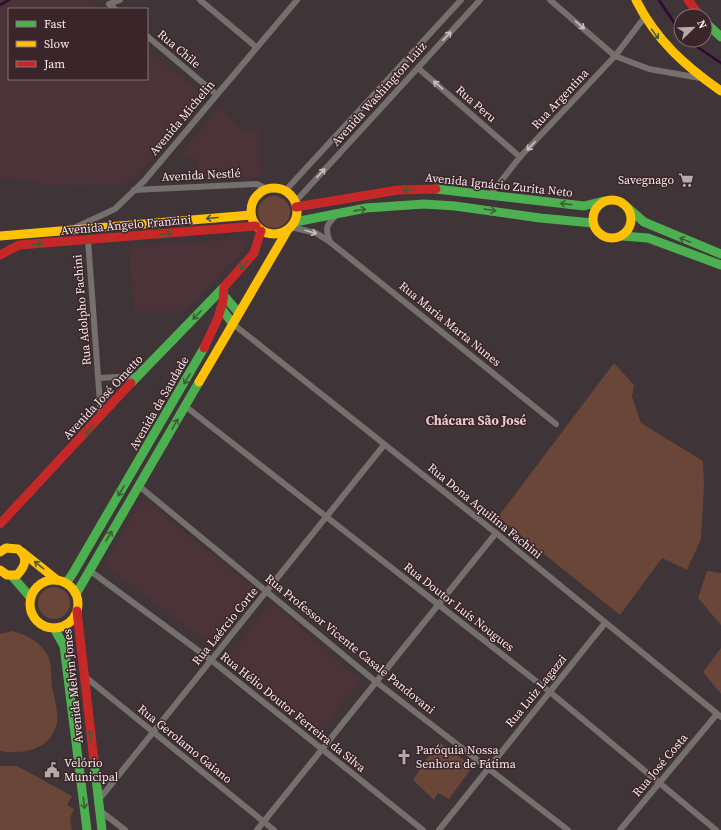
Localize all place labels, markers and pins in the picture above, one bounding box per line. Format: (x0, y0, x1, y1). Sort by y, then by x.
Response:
supermarket icon: Savegnago (677, 171, 695, 189)
place label: Savegnago (618, 172, 674, 188)
place label: Paróquia Nossa Senhora de Fátima (416, 742, 517, 772)
church icon: Paróquia Nossa Senhora de Fátima (395, 748, 413, 766)
place label: Velório Municipal (64, 755, 119, 785)
public building icon: Velório Municipal (43, 761, 61, 779)

